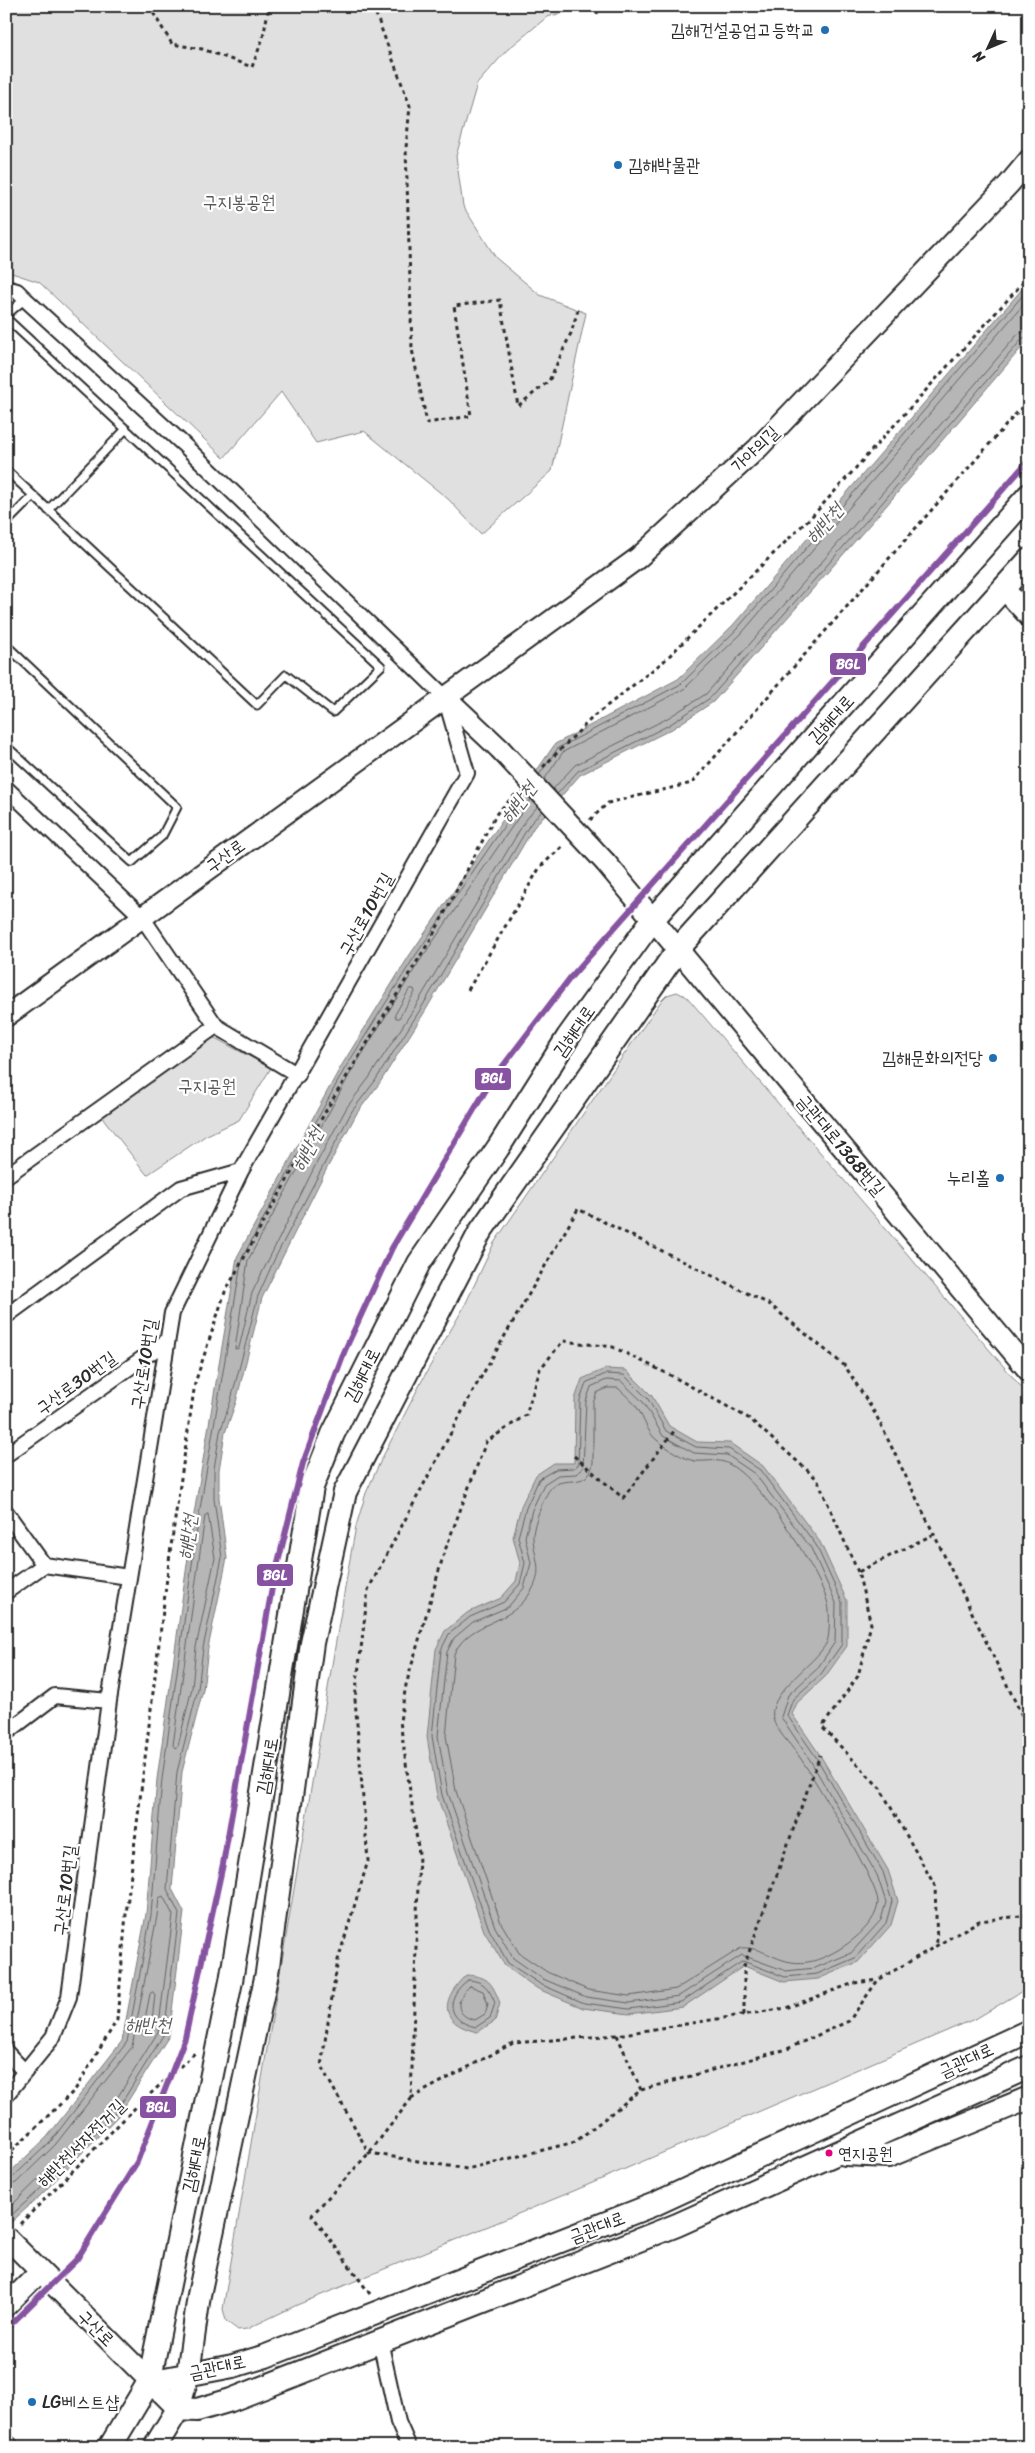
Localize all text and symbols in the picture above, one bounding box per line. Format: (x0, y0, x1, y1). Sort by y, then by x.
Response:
place label: 김해건설공업고등학교 (670, 14, 815, 46)
north arrow (962, 22, 1012, 72)
marker: 김해건설공업고등학교 (819, 24, 831, 36)
text: N (966, 44, 992, 70)
place label: 김해박물관 (628, 149, 700, 181)
marker: 김해박물관 (612, 159, 624, 171)
park label: 구지봉공원 (203, 186, 275, 218)
street label: 가야의길 (723, 417, 787, 481)
water label: 해반천 (796, 494, 853, 551)
line badge: BGL (829, 652, 867, 676)
text: BGL (836, 652, 861, 677)
street label: 김해대로 (800, 687, 862, 751)
water label: 해반천 (491, 772, 546, 830)
street label: 구산로 (198, 830, 252, 882)
street label: 구산로10번길 (330, 866, 402, 962)
street label: 김해대로 (544, 998, 604, 1064)
place label: 김해문화의전당 (882, 1042, 984, 1074)
marker: 김해문화의전당 (987, 1052, 999, 1064)
text: BGL (481, 1066, 506, 1091)
line badge: BGL (474, 1067, 512, 1091)
park label: 구지공원 (178, 1070, 236, 1102)
street label: 금관대로1368번길 (788, 1087, 894, 1204)
water label: 해반천 (282, 1120, 333, 1177)
place label: 누리홀 (947, 1162, 990, 1194)
marker: 누리홀 (994, 1172, 1006, 1184)
street label: 구산로10번길 (121, 1316, 167, 1412)
street label: 구산로30번길 (29, 1342, 124, 1423)
street label: 김해대로 (335, 1342, 389, 1408)
water label: 해반천 (168, 1511, 206, 1562)
line badge: BGL (256, 1563, 294, 1587)
text: BGL (263, 1563, 288, 1588)
street label: 김해대로 (246, 1735, 288, 1797)
street label: 구산로10번길 (44, 1842, 87, 1937)
water label: 해반천 (125, 2008, 173, 2041)
street label: 금관대로 (933, 2033, 999, 2087)
street label: 해반천서자전거길 (29, 2090, 134, 2195)
line badge: BGL (139, 2095, 177, 2119)
text: BGL (146, 2095, 171, 2120)
street label: 김해대로 (172, 2132, 216, 2196)
place label: 연지공원 (838, 2138, 893, 2168)
marker: 연지공원 (824, 2148, 834, 2158)
street label: 금관대로 (564, 2202, 630, 2252)
street label: 구산로 (69, 2301, 123, 2355)
street label: 금관대로 (185, 2345, 249, 2389)
place label: LG베스트샵 (42, 2386, 120, 2418)
marker: LG베스트샵 (26, 2396, 38, 2408)

